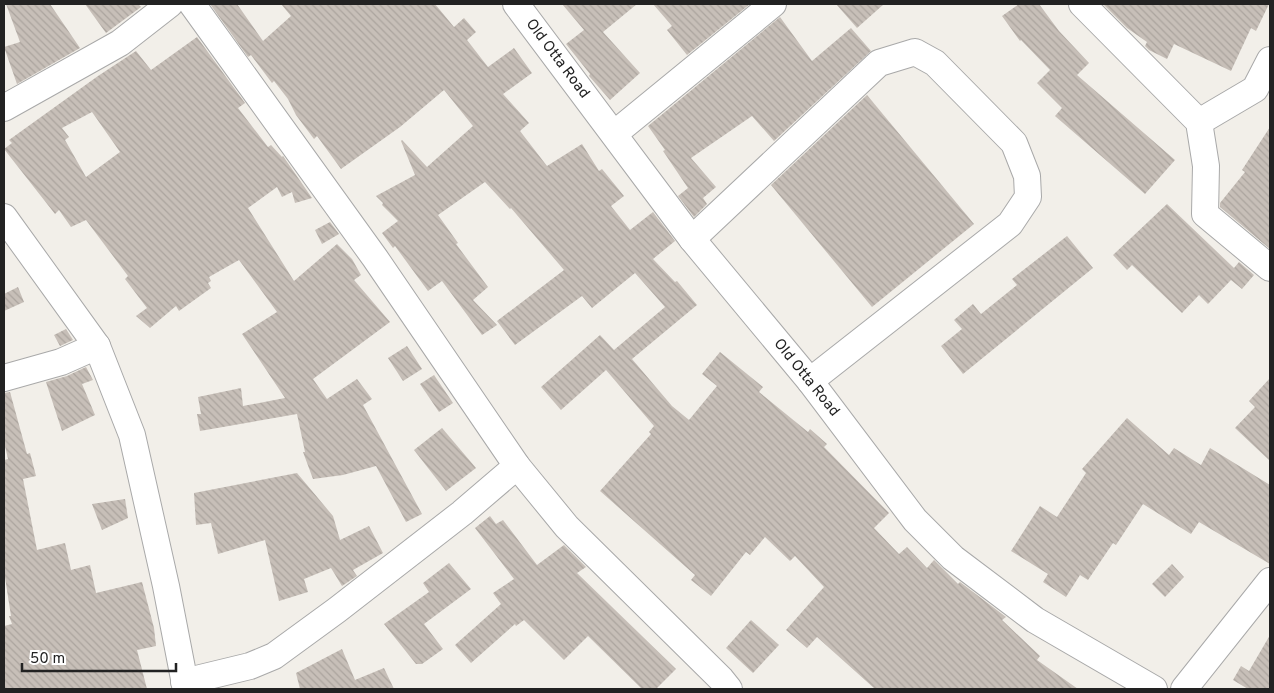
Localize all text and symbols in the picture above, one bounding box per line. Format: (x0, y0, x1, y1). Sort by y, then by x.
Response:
street label: Old Otta Road (521, 15, 593, 103)
street label: Old Otta Road (769, 335, 843, 421)
scale bar (22, 640, 176, 672)
text: 50 m (30, 650, 65, 669)

